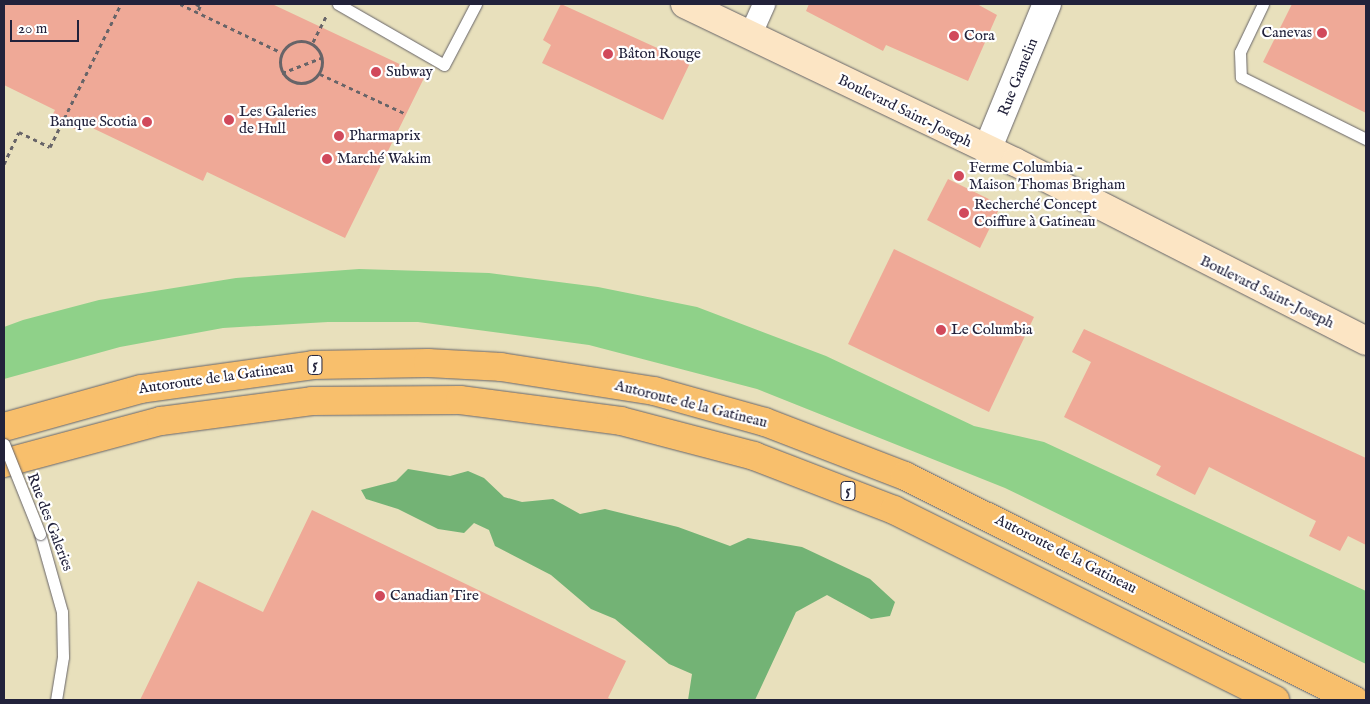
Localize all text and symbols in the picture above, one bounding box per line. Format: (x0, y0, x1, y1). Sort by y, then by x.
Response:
scale bar (12, 10, 81, 42)
text: 20 m (18, 19, 47, 38)
place label: Canevas (1262, 24, 1312, 42)
place label: Cora (964, 27, 995, 45)
marker: Canevas (1316, 27, 1328, 39)
marker: Cora (948, 30, 960, 42)
street label: Rue Gamelin (994, 36, 1042, 118)
place label: Bâton Rouge (618, 45, 701, 63)
marker: Bâton Rouge (602, 48, 614, 60)
place label: Subway (386, 63, 433, 81)
marker: Subway (370, 66, 382, 78)
street label: Boulevard Saint-Joseph (835, 71, 975, 151)
place label: Les Galeries de Hull (239, 102, 316, 137)
place label: Banque Scotia (49, 113, 137, 131)
marker: Les Galeries de Hull (223, 114, 235, 126)
marker: Banque Scotia (141, 116, 153, 128)
place label: Pharmaprix (349, 127, 421, 145)
marker: Pharmaprix (333, 130, 345, 142)
place label: Marché Wakim (337, 150, 431, 168)
marker: Marché Wakim (321, 153, 333, 165)
place label: Ferme Columbia - Maison Thomas Brigham (969, 158, 1125, 193)
marker: Ferme Columbia - Maison Thomas Brigham (953, 170, 965, 182)
place label: Recherché Concept Coiffure à Gatineau (974, 195, 1097, 230)
marker: Recherché Concept Coiffure à Gatineau (958, 207, 970, 219)
street label: Boulevard Saint-Joseph (1197, 252, 1337, 332)
place label: Le Columbia (951, 321, 1032, 339)
marker: Le Columbia (935, 324, 947, 336)
road number: 5 (306, 354, 324, 376)
street label: Autoroute de la Gatineau (137, 358, 295, 398)
street label: Autoroute de la Gatineau (613, 376, 769, 432)
street label: Rue des Galeries (23, 470, 77, 574)
road number: 5 (839, 480, 857, 502)
street label: Autoroute de la Gatineau (992, 510, 1140, 598)
place label: Canadian Tire (390, 587, 479, 605)
marker: Canadian Tire (374, 590, 386, 602)

